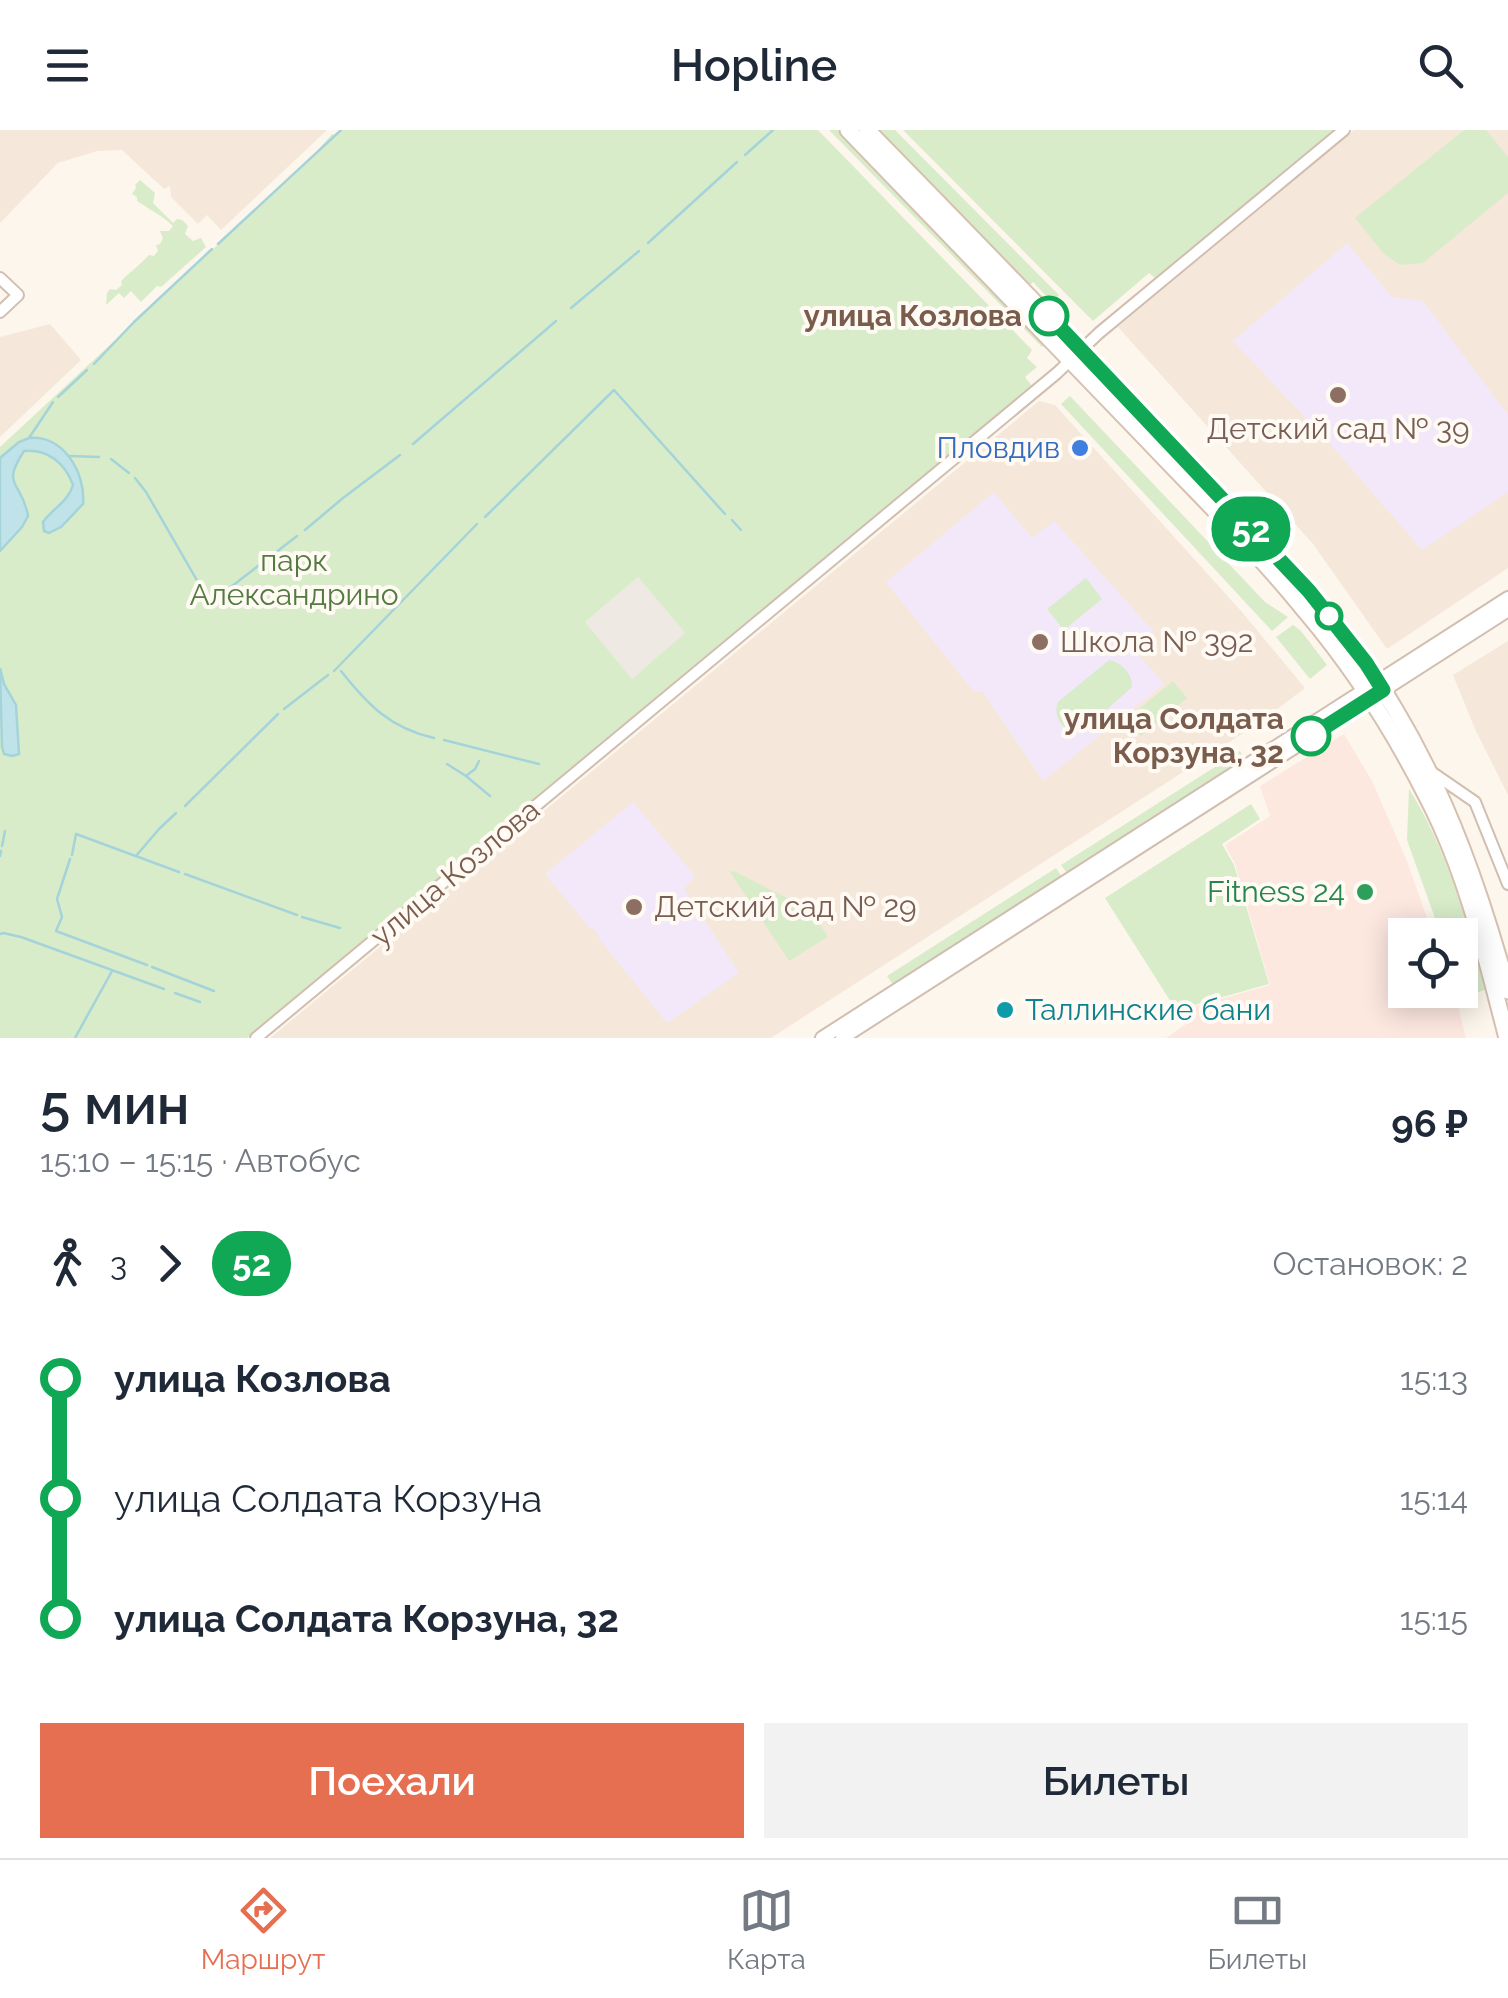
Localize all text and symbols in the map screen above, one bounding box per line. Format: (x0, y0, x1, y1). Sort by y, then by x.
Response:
icon: menu (40, 38, 95, 93)
icon: search (1413, 38, 1468, 93)
text: Hopline (671, 39, 837, 92)
marker: улица Козлова (1030, 297, 1068, 335)
place label: улица Козлова (804, 298, 1022, 333)
marker: Детский сад № 39 (1327, 384, 1349, 406)
place label: Детский сад № 39 (1206, 411, 1470, 446)
place label: Пловдив (936, 430, 1060, 465)
marker: Пловдив (1069, 437, 1091, 459)
line badge: 52 (1206, 496, 1296, 562)
text: 52 (1231, 509, 1271, 550)
park label: парк Александрино (189, 543, 399, 612)
unlabelled marker (1316, 603, 1342, 629)
place label: Школа № 392 (1060, 624, 1253, 659)
marker: Школа № 392 (1029, 631, 1051, 653)
place label: улица Солдата Корзуна, 32 (1064, 701, 1284, 770)
marker: улица Солдата Корзуна, 32 (1292, 717, 1330, 755)
street label: улица Козлова (363, 792, 546, 953)
place label: Fitness 24 (1207, 874, 1345, 909)
marker: Fitness 24 (1354, 881, 1376, 903)
place label: Детский сад № 29 (654, 889, 917, 924)
marker: Детский сад № 29 (623, 896, 645, 918)
map controls (1388, 918, 1478, 1008)
button: locate (1388, 918, 1478, 1008)
place label: Таллинские бани (1025, 992, 1271, 1027)
marker: Таллинские бани (994, 999, 1016, 1021)
text: 5 мин (40, 1072, 190, 1137)
text: 96 ₽ (1391, 1101, 1468, 1146)
text: 15:10 – 15:15 · Автобус (40, 1142, 361, 1179)
icon: walk (40, 1236, 95, 1291)
icon: forward (142, 1236, 197, 1291)
text: 52 (232, 1243, 271, 1284)
text: 3 (110, 1245, 127, 1282)
text: Остановок: 2 (1272, 1245, 1468, 1282)
text: улица Козлова (114, 1356, 391, 1401)
text: 15:13 (1400, 1360, 1468, 1397)
text: улица Солдата Корзуна (114, 1476, 542, 1521)
text: 15:14 (1400, 1480, 1468, 1517)
text: улица Солдата Корзуна, 32 (114, 1596, 619, 1641)
text: 15:15 (1400, 1600, 1468, 1637)
button: Поехали (40, 1723, 744, 1838)
button: Билеты (764, 1723, 1468, 1838)
tab: Маршрут (201, 1883, 325, 1976)
tab: Карта (727, 1883, 806, 1976)
tab: Билеты (1208, 1883, 1307, 1976)

